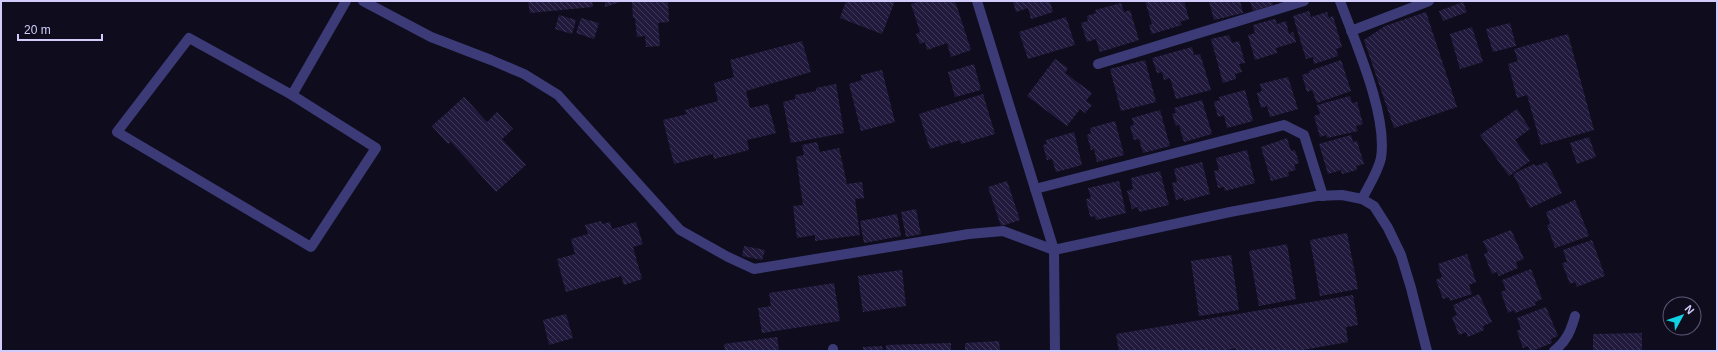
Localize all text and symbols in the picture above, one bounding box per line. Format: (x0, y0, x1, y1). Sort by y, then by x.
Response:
scale bar (18, 16, 102, 42)
text: 20 m (24, 23, 51, 37)
north arrow (1662, 296, 1702, 336)
text: N (1683, 303, 1697, 317)

